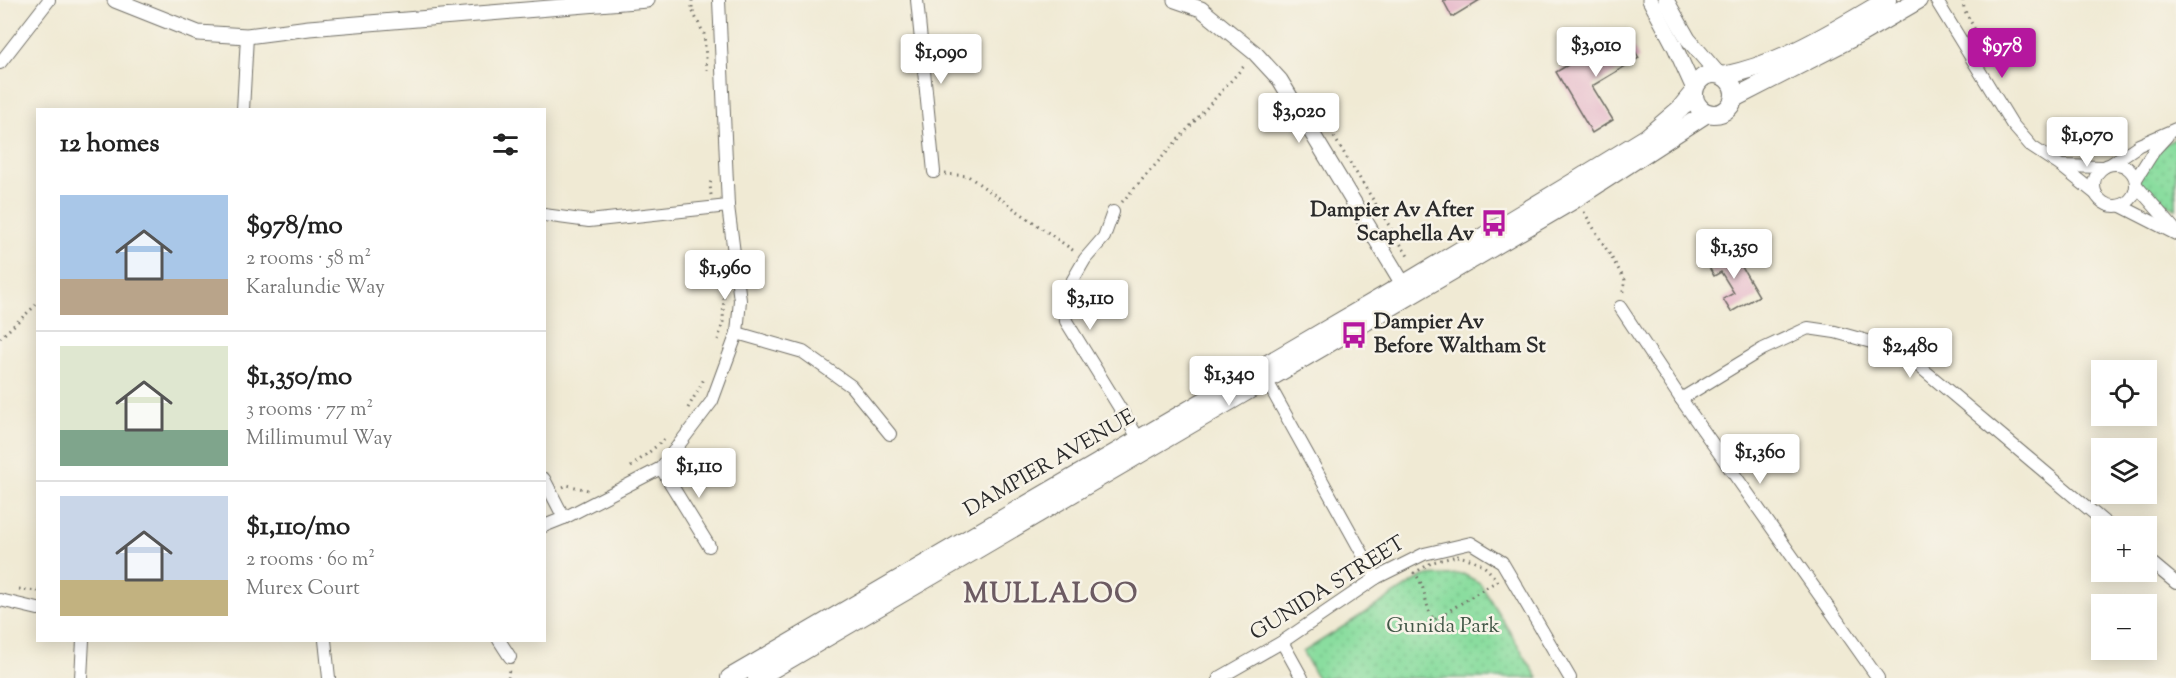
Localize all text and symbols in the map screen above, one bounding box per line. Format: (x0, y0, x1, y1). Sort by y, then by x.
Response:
pin: $3,010 (1547, 27, 1645, 78)
pin: $978 (1966, 28, 2038, 79)
text: $3,010 (1571, 32, 1621, 61)
text: $978 (1982, 33, 2022, 62)
pin: $1,090 (892, 34, 990, 85)
text: $1,090 (915, 39, 967, 68)
pin: $3,020 (1250, 93, 1348, 144)
text: $3,020 (1272, 98, 1326, 127)
pin: $1,070 (2038, 117, 2136, 168)
text: $1,070 (2061, 122, 2113, 151)
text: 12 homes (60, 126, 159, 163)
icon: filters (489, 128, 522, 161)
place label: Dampier Av After Scaphella Av (1310, 196, 1474, 250)
text: $978/mo (246, 208, 343, 245)
bus stop icon: Dampier Av After Scaphella Av (1479, 208, 1509, 238)
icon: home (108, 219, 180, 291)
pin: $1,350 (1685, 229, 1783, 280)
text: $1,350 (1710, 234, 1758, 263)
text: 2 rooms · 58 m² (246, 245, 371, 274)
pin: $1,960 (676, 250, 774, 301)
text: $1,960 (699, 255, 751, 284)
text: Karalundie Way (246, 274, 385, 303)
pin: $3,110 (1041, 280, 1139, 331)
text: $3,110 (1066, 285, 1114, 314)
place label: Dampier Av Before Waltham St (1374, 308, 1546, 362)
bus stop icon: Dampier Av Before Waltham St (1339, 320, 1369, 350)
pin: $2,480 (1861, 328, 1959, 379)
text: $2,480 (1882, 333, 1938, 362)
pin: $1,340 (1180, 356, 1278, 407)
text: $1,350/mo (246, 359, 352, 396)
map controls (2091, 360, 2157, 660)
button: locate (2091, 360, 2157, 426)
text: $1,340 (1203, 361, 1255, 390)
icon: home (108, 370, 180, 442)
text: 3 rooms · 77 m² (246, 396, 373, 425)
street label: DAMPIER AVENUE (959, 403, 1141, 525)
text: Millimumul Way (246, 425, 392, 454)
pin: $1,360 (1711, 434, 1809, 485)
button: layers (2091, 438, 2157, 504)
text: $1,360 (1735, 439, 1785, 468)
pin: $1,110 (650, 448, 748, 499)
text: $1,110 (676, 453, 722, 482)
text: $1,110/mo (246, 509, 350, 546)
button: + (2091, 516, 2157, 582)
icon: home (108, 520, 180, 592)
street label: GUNIDA STREET (1245, 529, 1411, 649)
text: 2 rooms · 60 m² (246, 546, 375, 575)
text: Murex Court (246, 575, 360, 604)
district label: MULLALOO (963, 576, 1139, 615)
button: − (2091, 594, 2157, 660)
park label: Gunida Park (1386, 612, 1500, 642)

